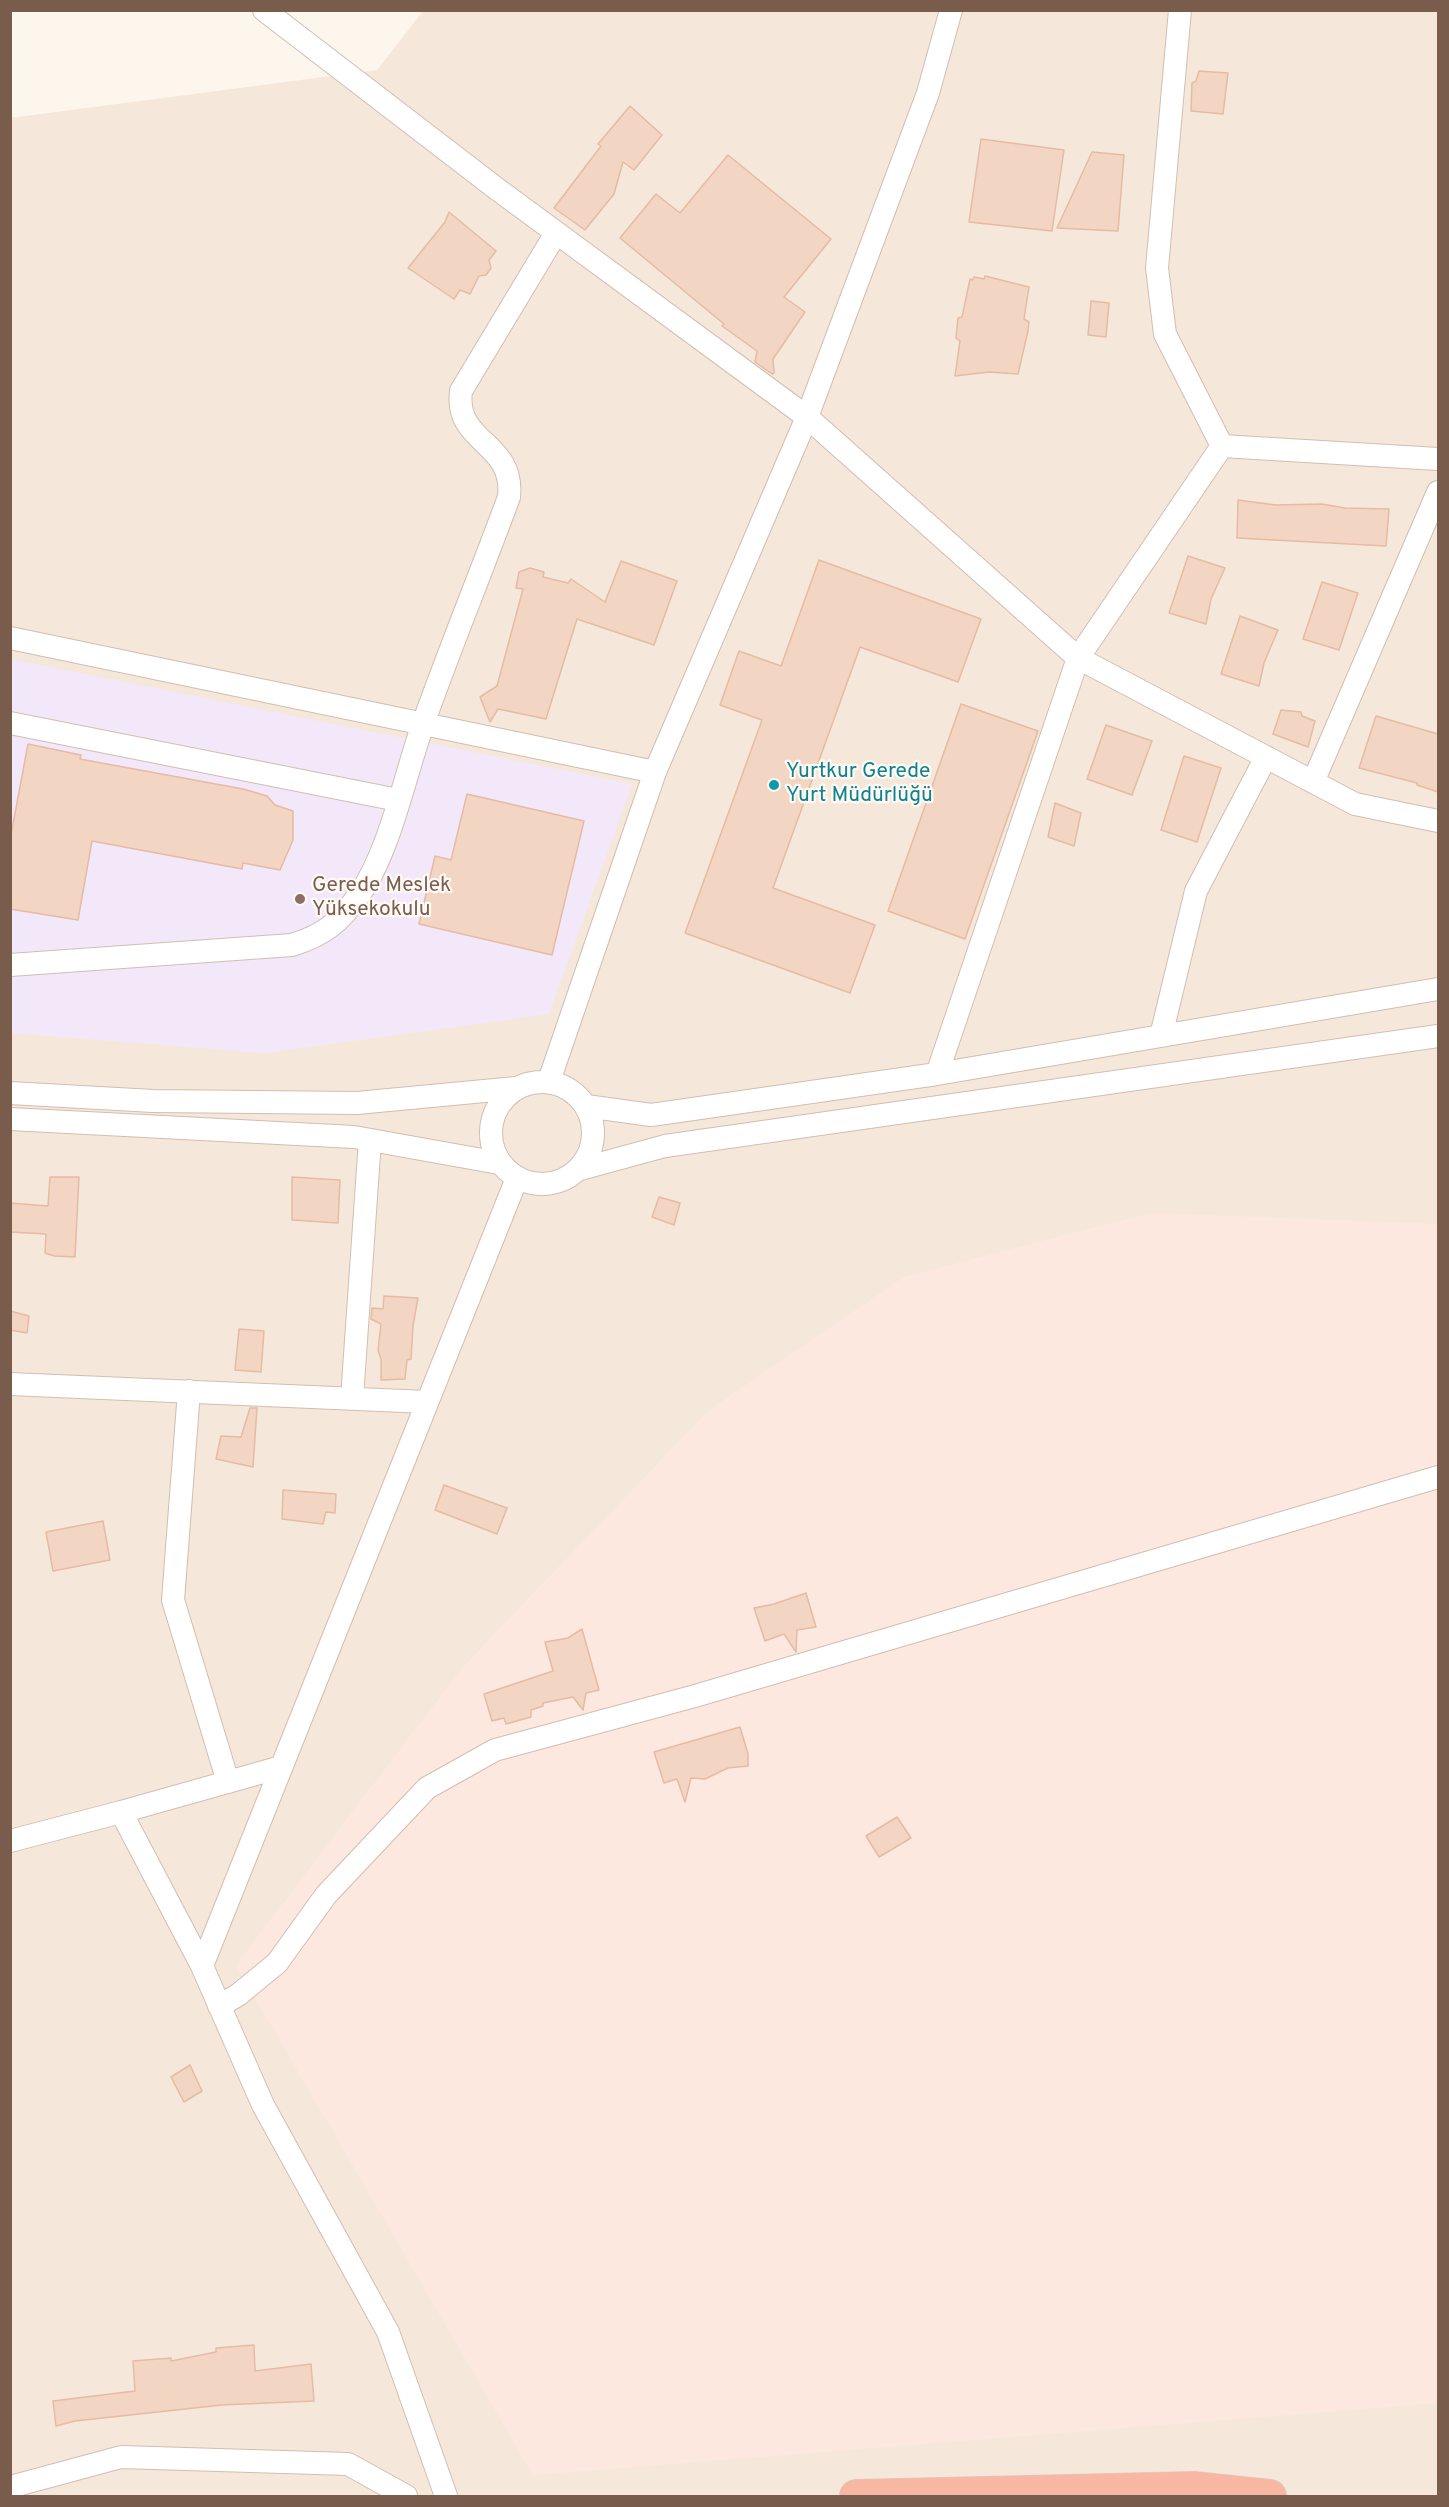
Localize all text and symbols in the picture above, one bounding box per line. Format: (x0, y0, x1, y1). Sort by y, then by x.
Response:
place label: Yurtkur Gerede Yurt Müdürlüğü (786, 760, 933, 810)
marker: Yurtkur Gerede Yurt Müdürlüğü (767, 778, 781, 792)
place label: Gerede Meslek Yüksekokulu (312, 874, 451, 924)
marker: Gerede Meslek Yüksekokulu (293, 892, 307, 906)

